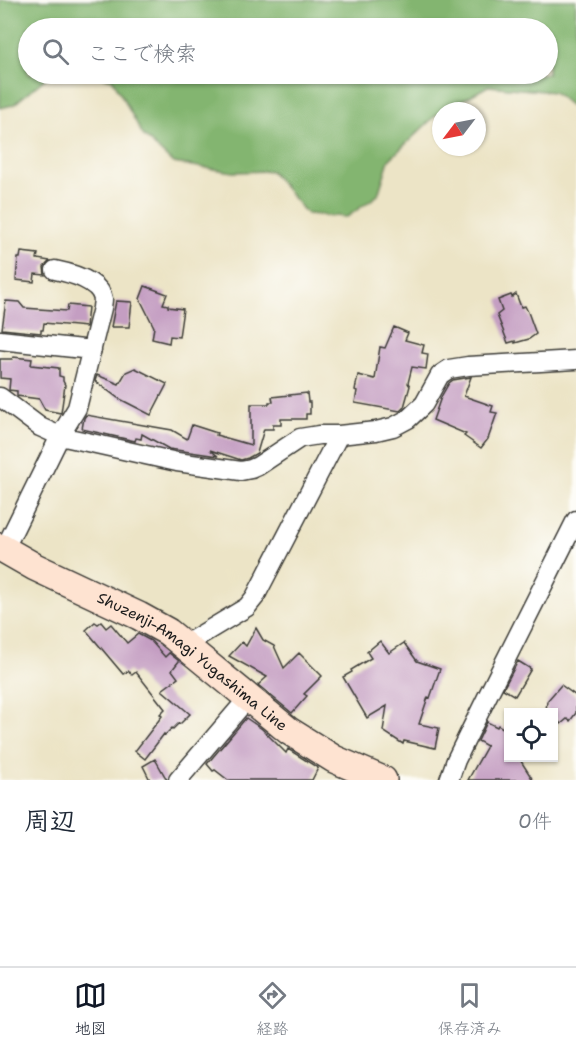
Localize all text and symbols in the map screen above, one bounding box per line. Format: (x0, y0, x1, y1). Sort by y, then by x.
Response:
search box (18, 18, 558, 84)
icon: search (39, 35, 72, 68)
text: ここで検索 (87, 39, 197, 68)
north arrow (432, 102, 486, 156)
street label: Shuzenji-Amagi Yugashima Line (94, 588, 292, 736)
map controls (504, 708, 558, 762)
button: locate (504, 708, 558, 762)
text: 周辺 (24, 803, 76, 838)
text: 0件 (518, 808, 552, 834)
tab: 地図 (74, 979, 107, 1039)
tab: 経路 (256, 979, 289, 1039)
tab: 保存済み (438, 979, 502, 1039)

